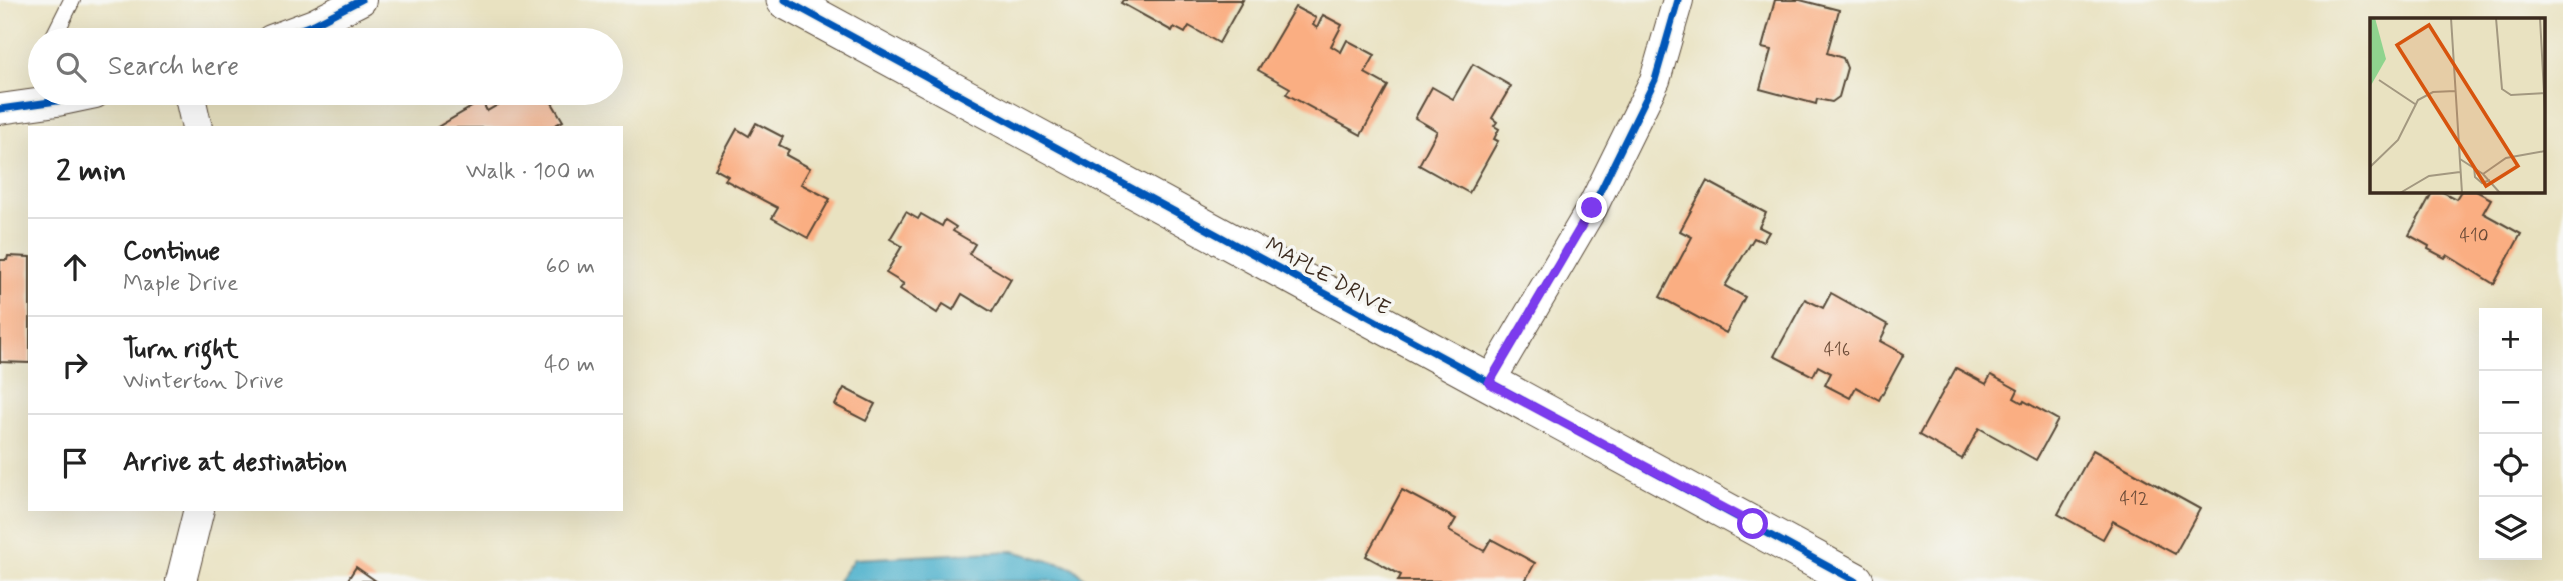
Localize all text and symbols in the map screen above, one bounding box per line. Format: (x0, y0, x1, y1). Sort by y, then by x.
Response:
inset map (2370, 18, 2546, 192)
search box (28, 28, 623, 105)
icon: search (52, 48, 90, 86)
text: Search here (108, 50, 239, 84)
text: 2 min (56, 152, 126, 191)
text: Walk · 100 m (466, 157, 595, 187)
route end (1576, 192, 1607, 223)
house number: 410 (2459, 224, 2489, 248)
street label: MAPLE DRIVE (1260, 231, 1395, 323)
text: Continue (123, 235, 220, 269)
icon: ahead (56, 248, 94, 286)
text: 60 m (546, 252, 595, 282)
text: Maple Drive (123, 269, 238, 299)
map controls (2479, 308, 2542, 560)
button: + (2479, 308, 2542, 371)
text: Turn right (123, 333, 239, 367)
house number: 416 (1824, 338, 1850, 362)
icon: right (56, 346, 94, 384)
text: 40 m (544, 350, 595, 380)
text: Winterton Drive (123, 367, 284, 397)
button: − (2479, 371, 2542, 434)
button: locate (2479, 434, 2542, 497)
icon: arrive (56, 444, 94, 482)
text: Arrive at destination (123, 446, 347, 480)
house number: 412 (2120, 487, 2149, 511)
button: layers (2479, 497, 2542, 560)
route start (1737, 508, 1768, 539)

